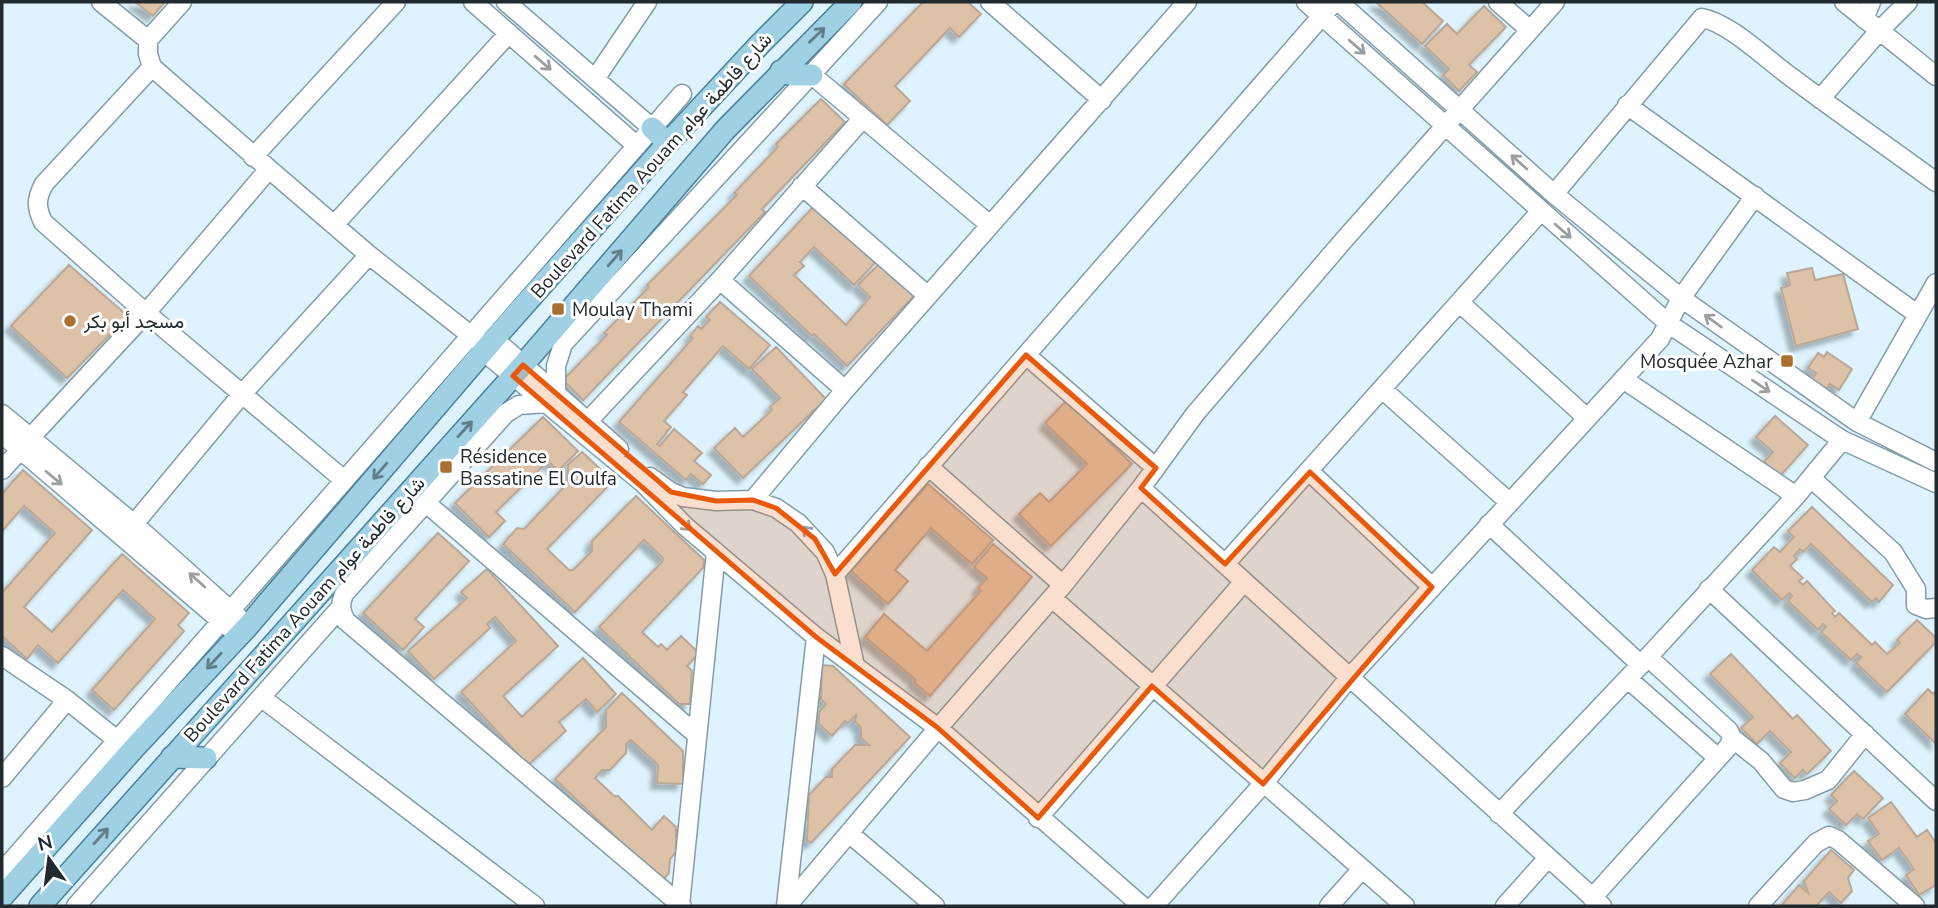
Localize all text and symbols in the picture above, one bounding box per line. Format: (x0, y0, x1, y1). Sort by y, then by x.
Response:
street label: Boulevard Fatima Aouam شارع فاطمة عوام (525, 27, 778, 304)
one-way arrow (808, 27, 825, 44)
one-way arrow (1348, 39, 1366, 55)
one-way arrow (533, 55, 551, 71)
one-way arrow (1511, 153, 1528, 170)
one-way arrow (1554, 223, 1572, 239)
one-way arrow (607, 249, 623, 267)
place label: Moulay Thami (572, 297, 693, 323)
marker: Moulay Thami (550, 301, 566, 317)
place label: مسجد أبو بكر (83, 309, 184, 335)
marker: مسجد أبو بكر (62, 313, 78, 329)
one-way arrow (1704, 314, 1723, 329)
place label: Mosquée Azhar (1640, 349, 1773, 375)
marker: Mosquée Azhar (1779, 353, 1795, 369)
one-way arrow (1751, 379, 1771, 393)
one-way arrow (457, 421, 473, 439)
place label: Résidence Bassatine El Oulfa (460, 444, 617, 492)
marker: Résidence Bassatine El Oulfa (438, 459, 454, 475)
one-way arrow (372, 462, 388, 480)
one-way arrow (45, 470, 63, 486)
street label: Boulevard Fatima Aouam شارع فاطمة عوام (178, 471, 431, 748)
one-way arrow (675, 515, 692, 532)
one-way arrow (801, 526, 818, 543)
one-way arrow (188, 572, 206, 588)
one-way arrow (206, 652, 223, 669)
north arrow (14, 824, 84, 894)
one-way arrow (93, 828, 109, 846)
text: N (35, 829, 55, 858)

